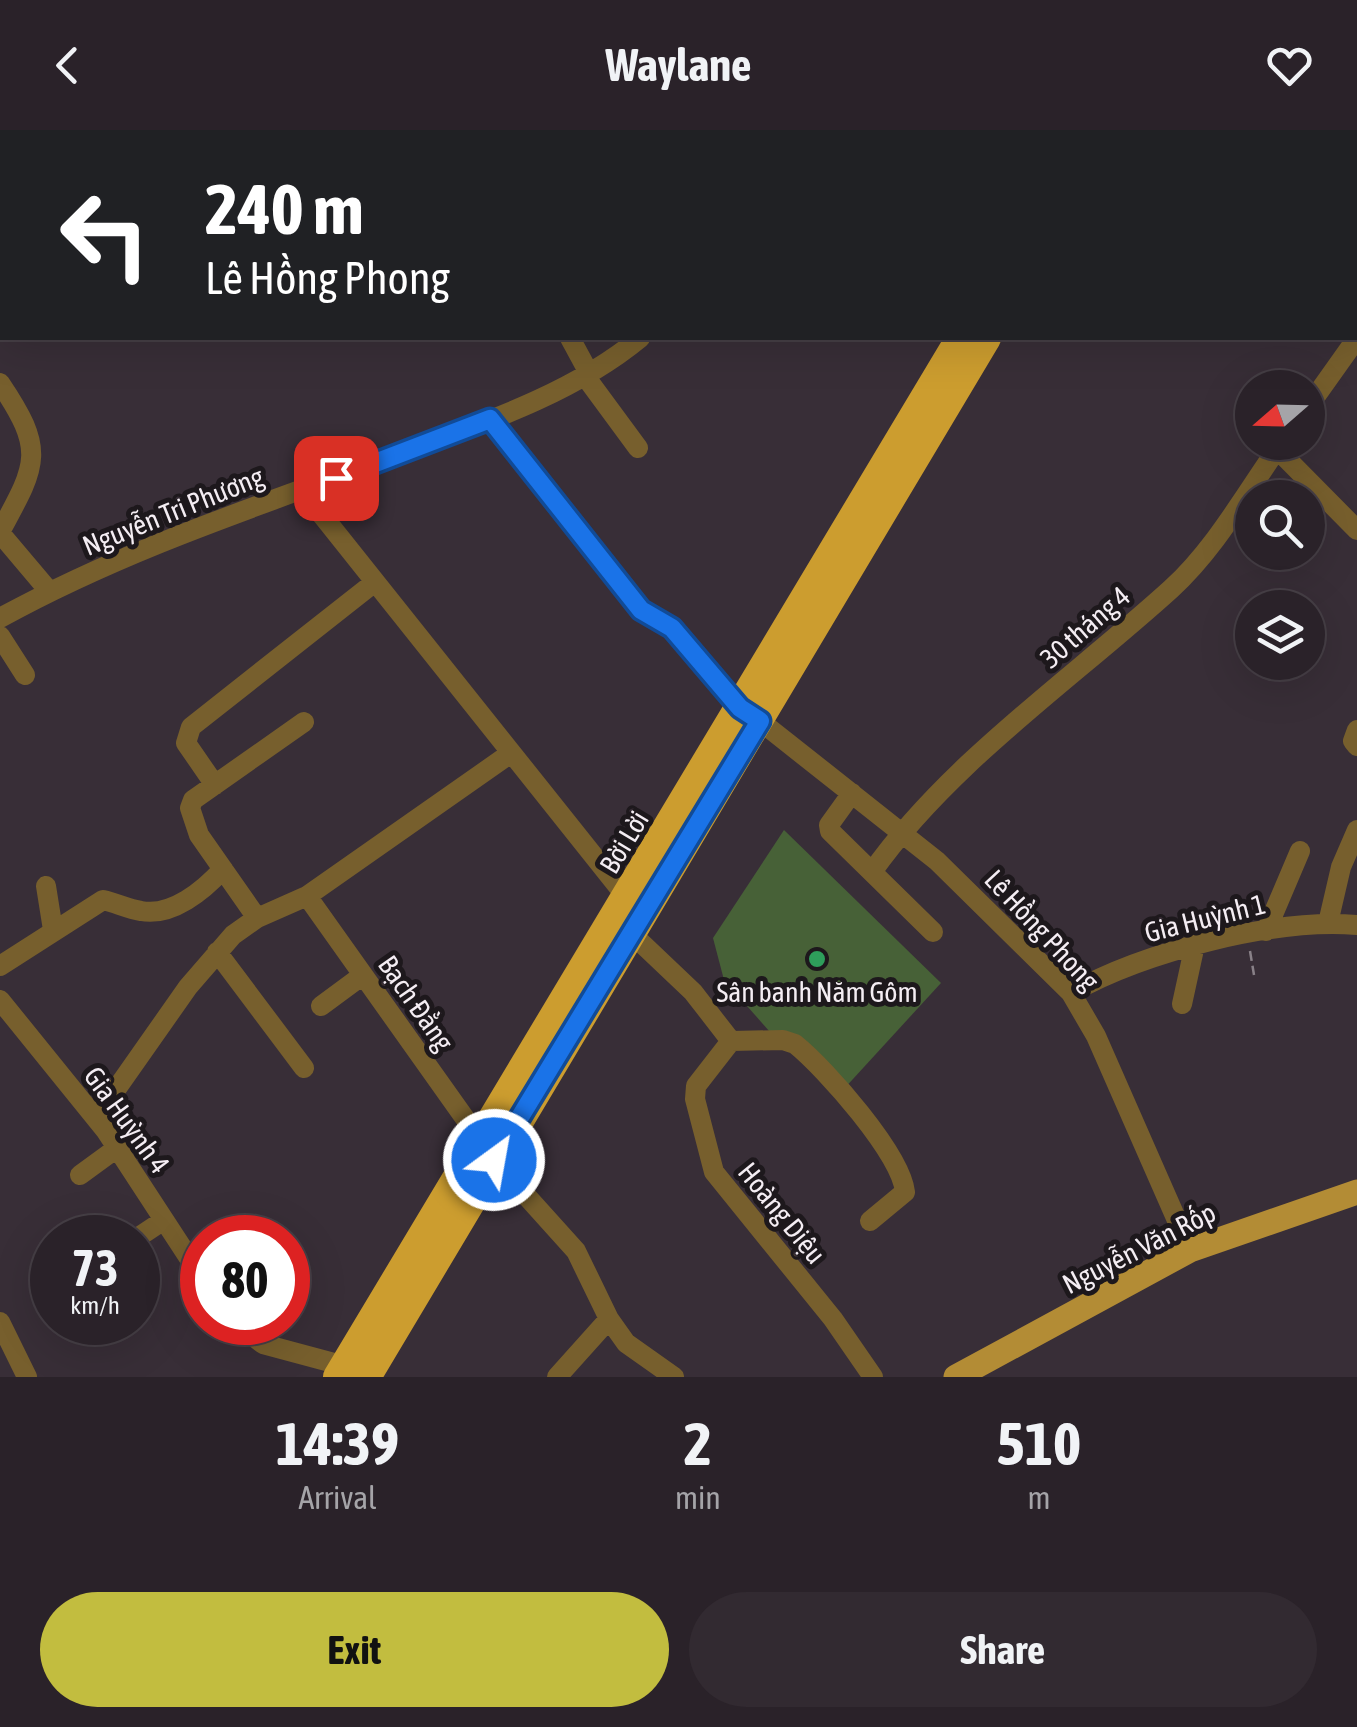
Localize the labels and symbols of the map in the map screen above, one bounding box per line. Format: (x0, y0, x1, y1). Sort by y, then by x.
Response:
north arrow (1235, 370, 1325, 460)
pin (294, 436, 379, 521)
street label: Nguyễn Tri Phương (78, 460, 268, 562)
street label: 30 tháng 4 (1034, 580, 1136, 674)
street label: Bời Lời (593, 805, 655, 879)
street label: Lê Hồng Phong (978, 863, 1106, 997)
street label: Gia Huỳnh 1 (1141, 888, 1269, 948)
marker: Sân banh Năm Gôm (806, 948, 828, 970)
street label: Bạch Đằng (372, 949, 460, 1057)
place label: Sân banh Năm Gôm (716, 976, 918, 1008)
street label: Gia Huỳnh 4 (78, 1061, 176, 1179)
position arrow (442, 1108, 546, 1212)
street label: Hoàng Diệu (732, 1156, 832, 1270)
street label: Nguyễn Văn Rốp (1057, 1196, 1221, 1300)
speed limit sign: 80 (180, 1215, 310, 1345)

